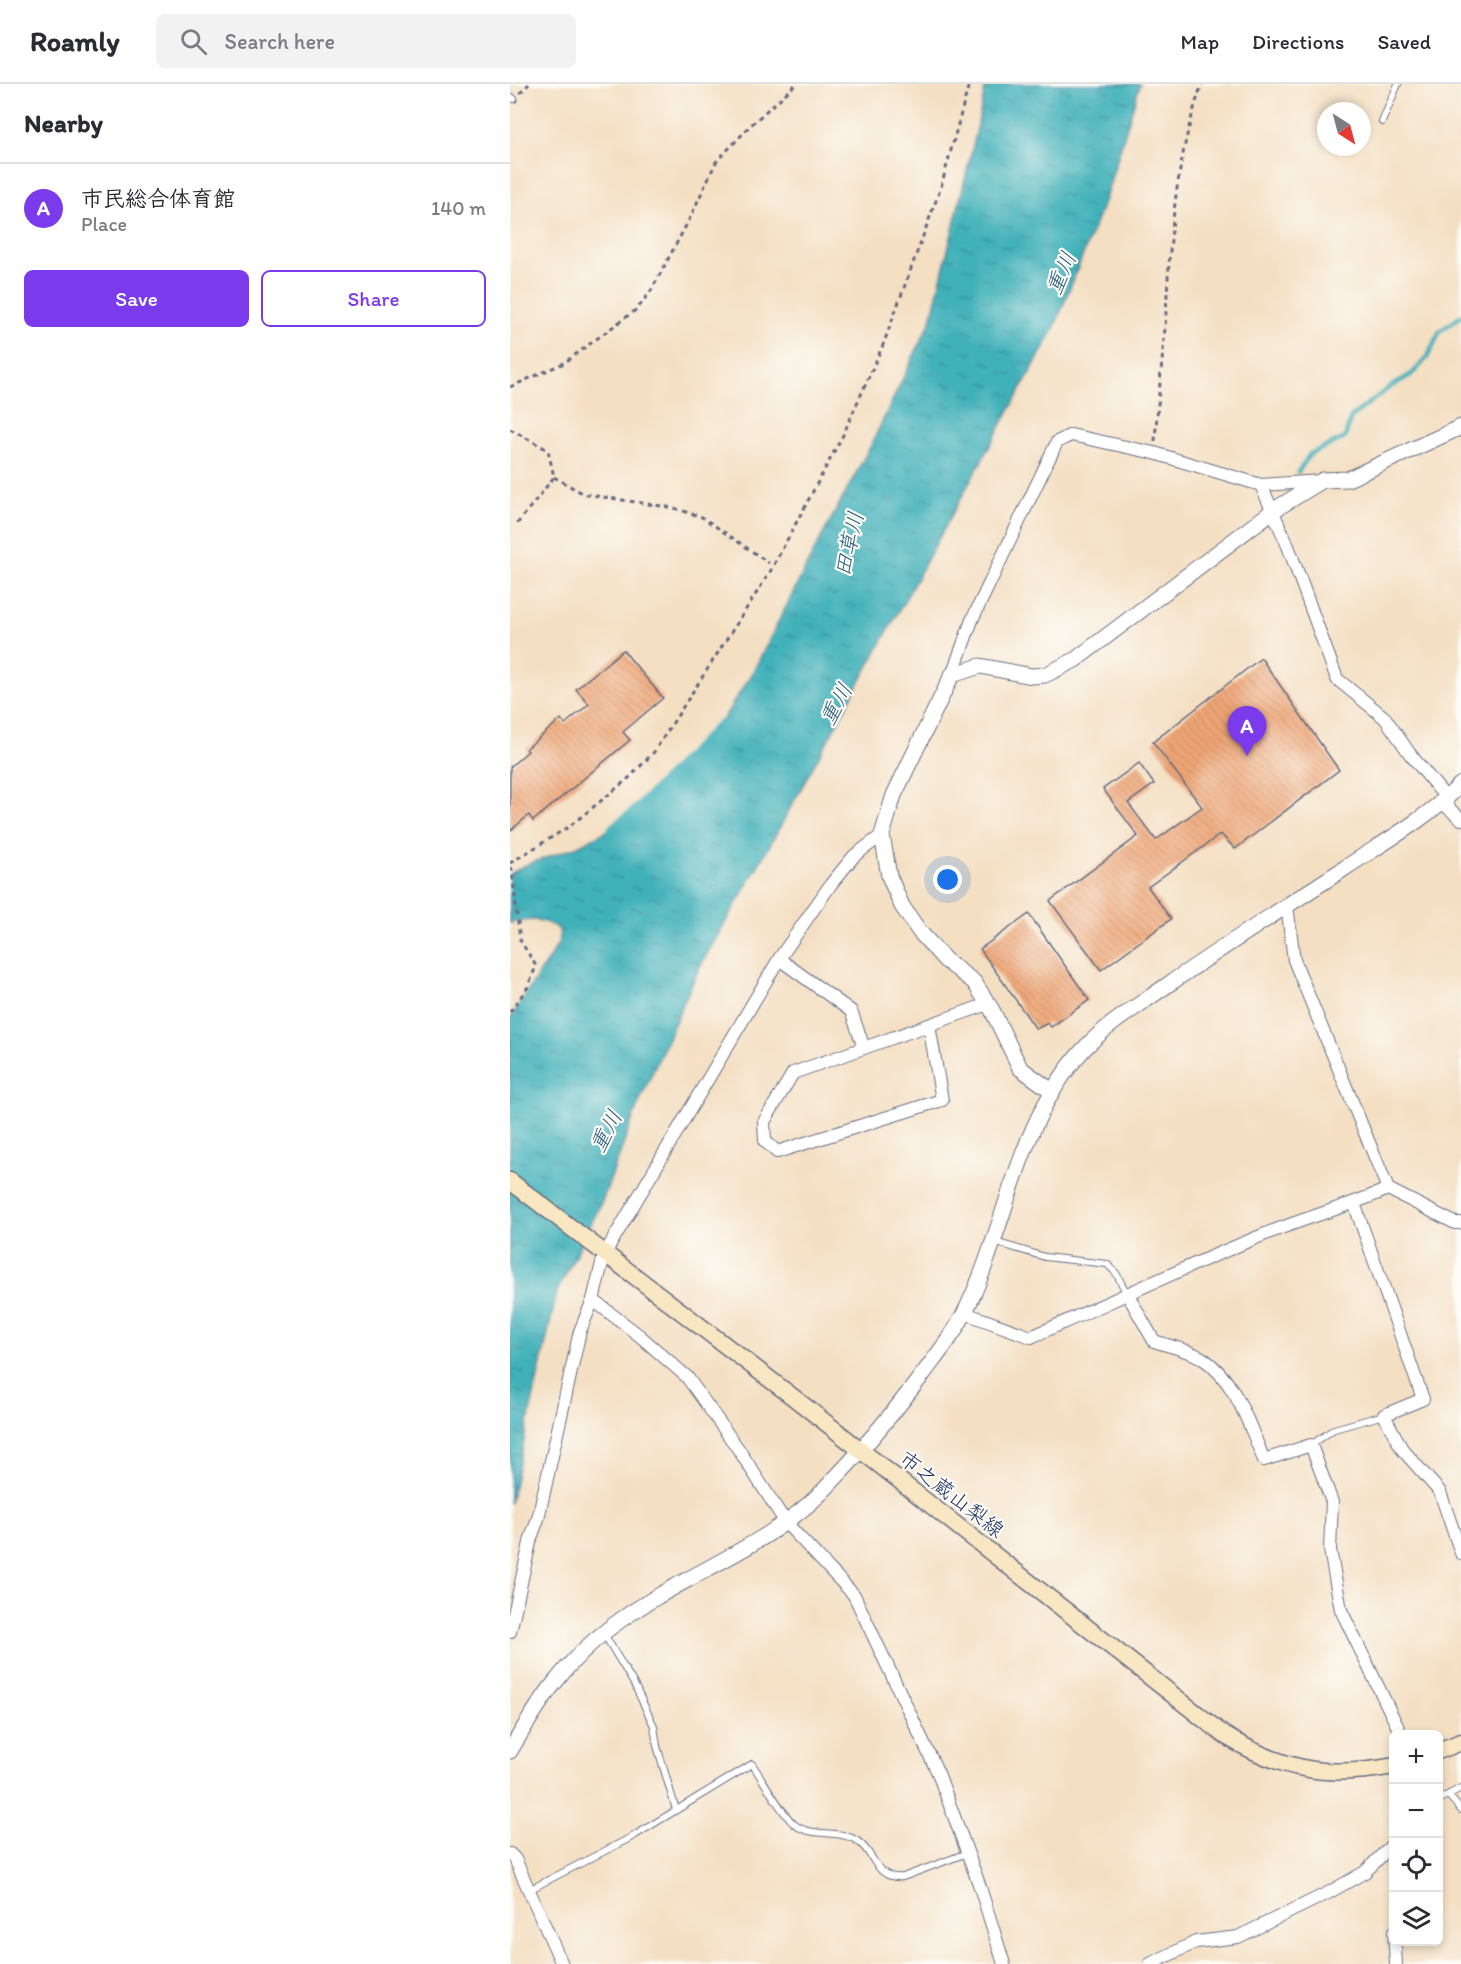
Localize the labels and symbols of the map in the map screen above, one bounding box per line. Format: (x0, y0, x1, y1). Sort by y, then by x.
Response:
north arrow (1317, 102, 1371, 156)
water label: 重川 (1040, 247, 1082, 299)
water label: 田草川 (828, 509, 870, 579)
water label: 重川 (814, 678, 858, 730)
pin: A (1228, 706, 1266, 756)
your location (933, 865, 962, 894)
water label: 重川 (584, 1105, 628, 1157)
street label: 市之蔵山梨線 (895, 1445, 1009, 1543)

